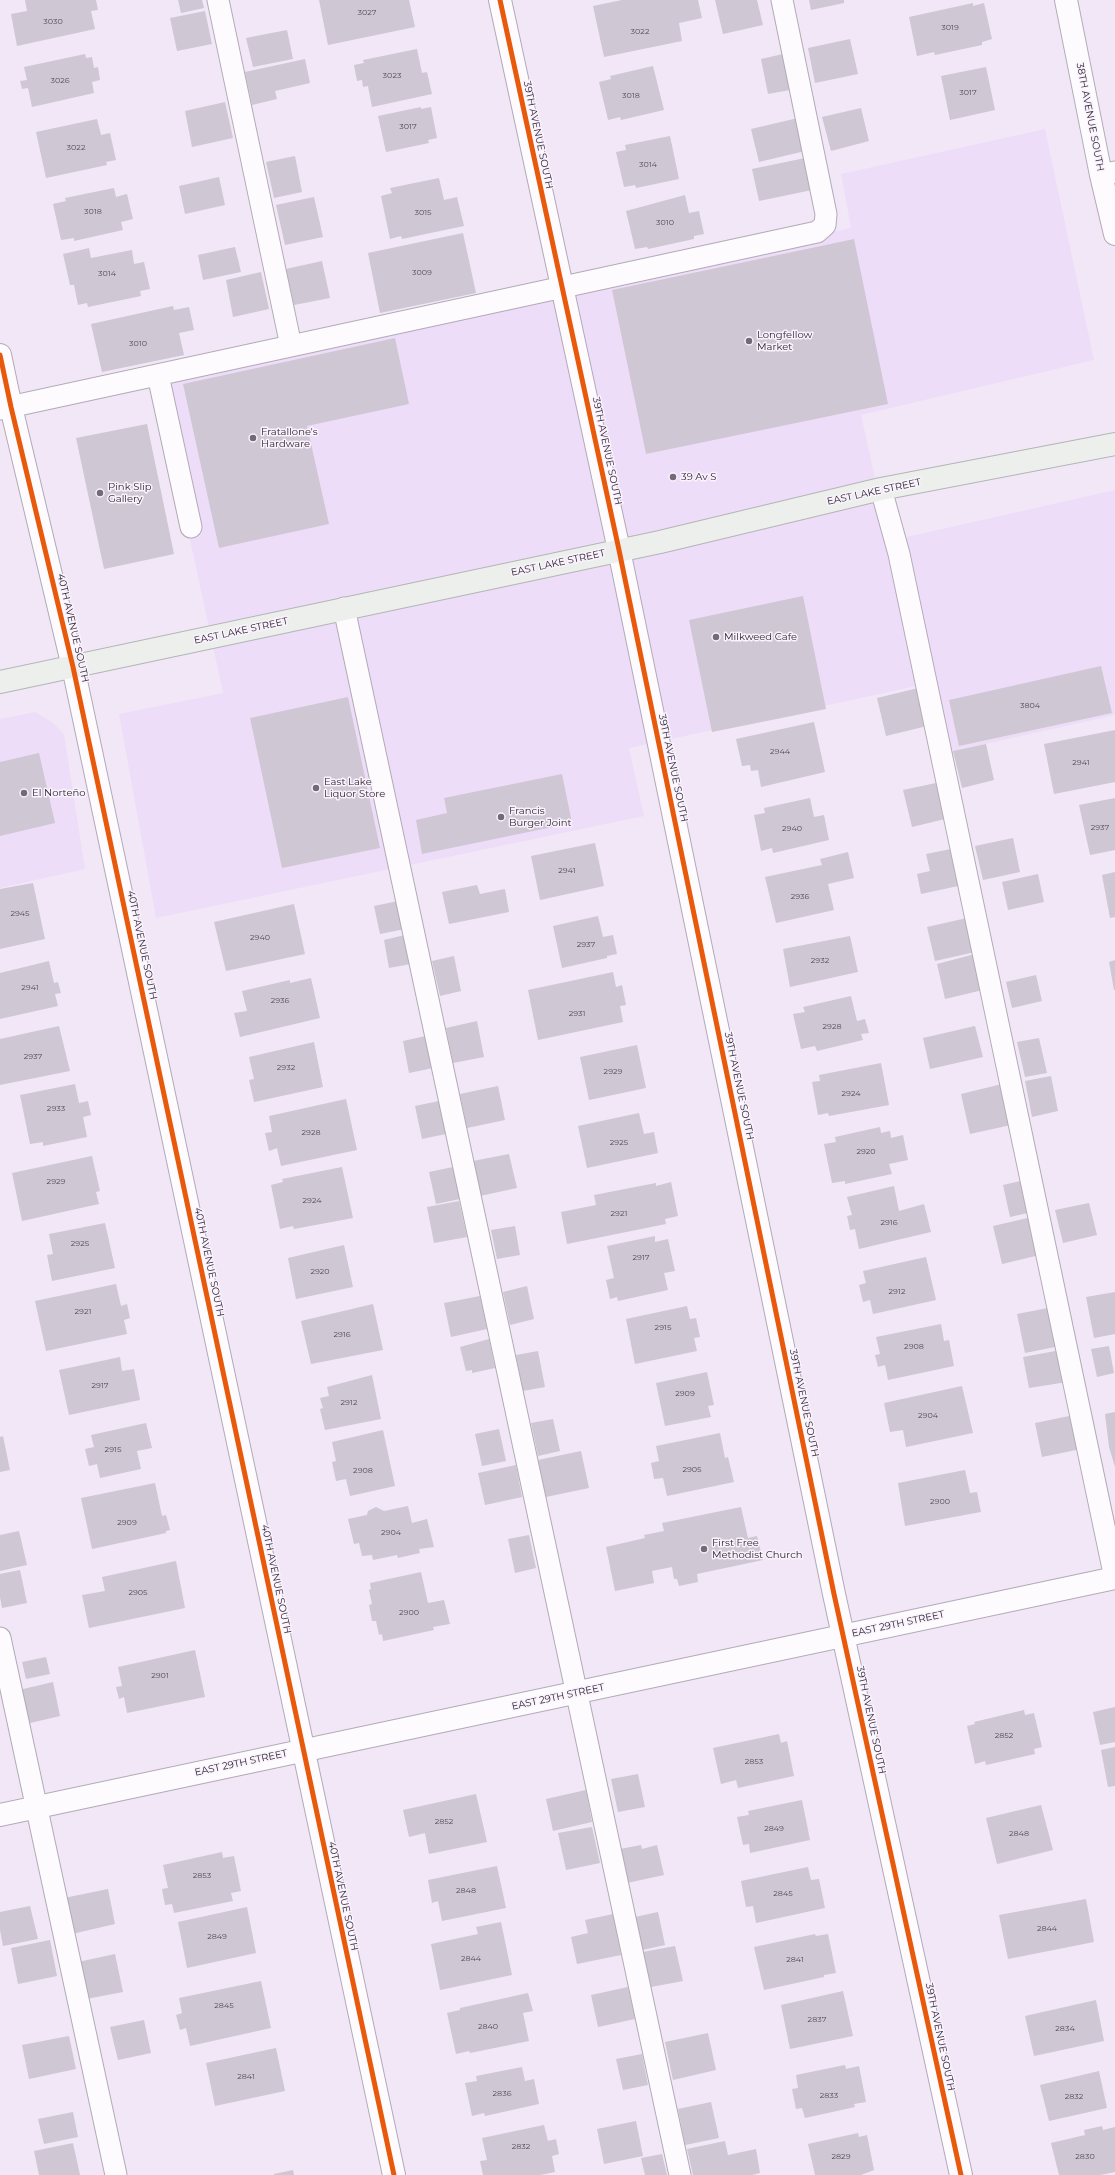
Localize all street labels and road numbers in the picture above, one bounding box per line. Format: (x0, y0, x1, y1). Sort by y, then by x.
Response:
street label: 38TH AVENUE SOUTH (1074, 62, 1106, 172)
street label: 39TH AVENUE SOUTH (521, 80, 555, 190)
street label: 39TH AVENUE SOUTH (590, 396, 624, 506)
street label: EAST LAKE STREET (826, 476, 922, 508)
street label: EAST LAKE STREET (510, 547, 606, 579)
street label: 40TH AVENUE SOUTH (55, 572, 91, 684)
street label: EAST LAKE STREET (193, 615, 289, 647)
street label: 39TH AVENUE SOUTH (656, 713, 690, 823)
street label: 40TH AVENUE SOUTH (125, 889, 159, 1001)
street label: 39TH AVENUE SOUTH (722, 1031, 756, 1141)
street label: 40TH AVENUE SOUTH (192, 1206, 226, 1318)
street label: 39TH AVENUE SOUTH (787, 1348, 821, 1458)
street label: 40TH AVENUE SOUTH (259, 1523, 293, 1635)
street label: EAST 29TH STREET (851, 1608, 945, 1640)
street label: 39TH AVENUE SOUTH (854, 1665, 888, 1775)
street label: EAST 29TH STREET (511, 1681, 605, 1713)
street label: EAST 29TH STREET (194, 1747, 288, 1779)
street label: 40TH AVENUE SOUTH (326, 1840, 360, 1952)
street label: 39TH AVENUE SOUTH (923, 1982, 957, 2092)

